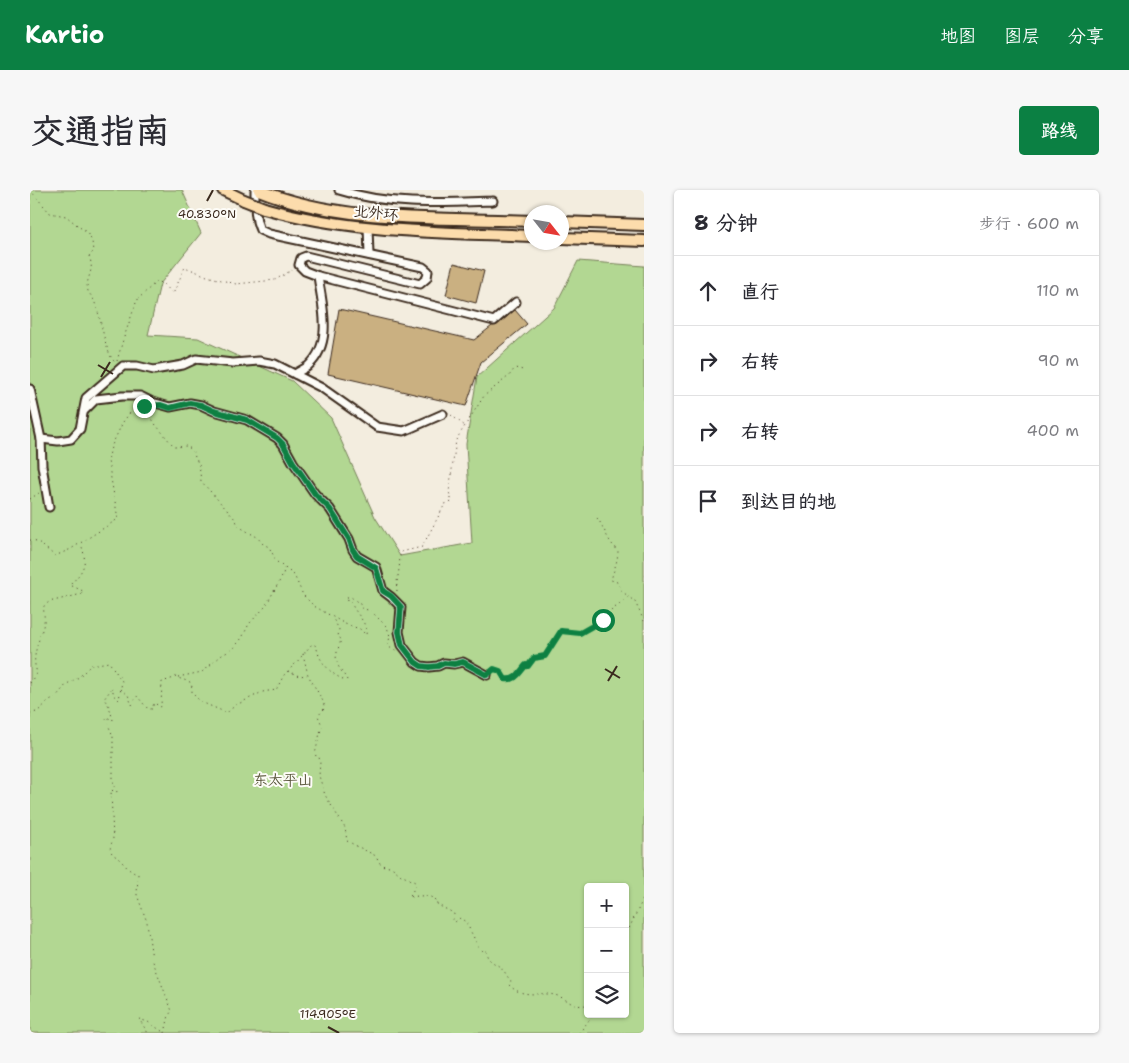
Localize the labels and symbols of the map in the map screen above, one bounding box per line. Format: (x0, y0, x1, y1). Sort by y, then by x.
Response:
street label: 北外环 (353, 201, 399, 225)
north arrow (524, 205, 569, 250)
text: 40.830°N (178, 206, 236, 222)
route end (133, 395, 156, 418)
route start (592, 609, 615, 632)
park label: 东太平山 (253, 770, 313, 790)
text: 114.905°E (300, 1006, 356, 1022)

